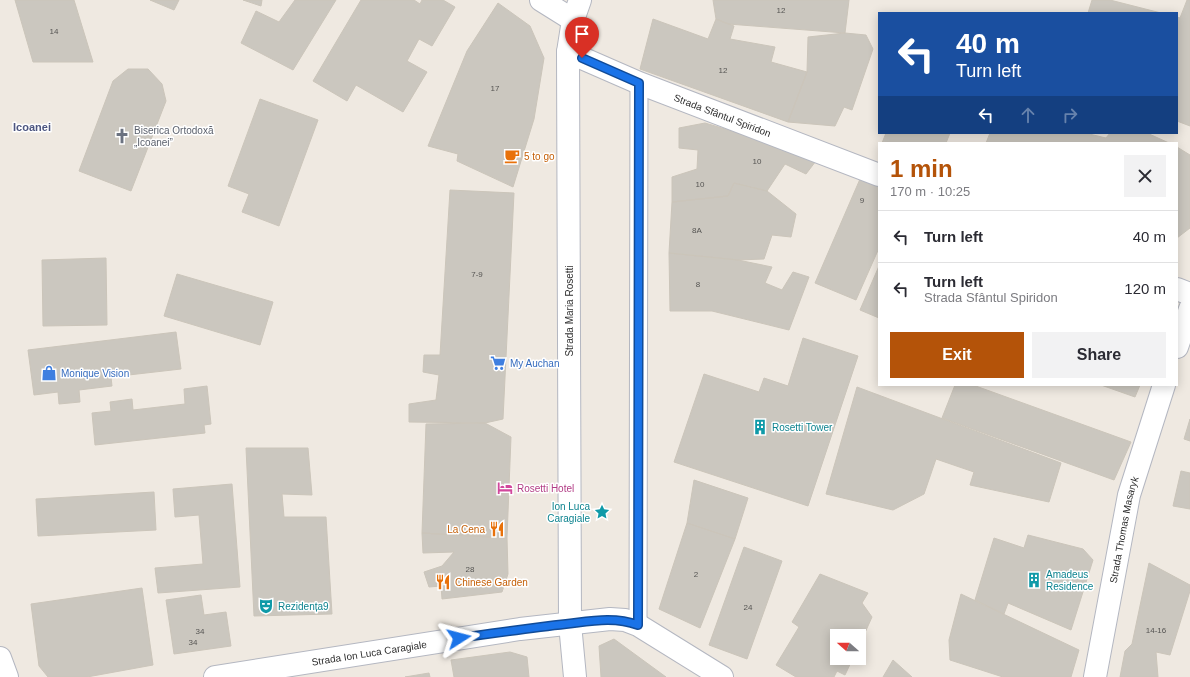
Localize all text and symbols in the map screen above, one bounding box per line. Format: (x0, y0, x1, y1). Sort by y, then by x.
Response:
house number: 12 (777, 6, 786, 15)
pin (565, 17, 599, 58)
icon: arrive (571, 23, 593, 45)
house number: 14 (50, 27, 59, 36)
icon: left (890, 28, 942, 80)
text: 40 m (956, 28, 1020, 59)
text: Turn left (956, 61, 1021, 81)
house number: 12 (719, 66, 728, 75)
house number: 17 (491, 84, 500, 93)
street label: Strada Sfântul Spiridon (672, 92, 772, 139)
icon: left (975, 104, 997, 126)
icon: ahead (1017, 104, 1039, 126)
icon: right (1059, 104, 1081, 126)
district label: Icoanei (13, 121, 51, 133)
place label: Biserica Ortodoxă „Icoanei” (134, 125, 214, 148)
church icon: Biserica Ortodoxă „Icoanei” (113, 127, 131, 145)
cafe icon: 5 to go (503, 147, 521, 165)
place label: 5 to go (524, 151, 555, 162)
text: 1 min (890, 155, 953, 182)
button: close (1124, 155, 1166, 197)
house number: 10 (753, 157, 762, 166)
house number: 10 (696, 180, 705, 189)
text: 170 m · 10:25 (890, 184, 970, 199)
house number: 9 (860, 196, 865, 205)
house number: 8A (692, 226, 703, 235)
icon: left (890, 226, 912, 248)
text: Turn left (924, 228, 983, 245)
text: 40 m (1133, 228, 1166, 245)
street label: Strada Maria Rosetti (564, 265, 575, 357)
house number: 7-9 (471, 270, 483, 279)
text: Turn left (924, 273, 983, 290)
icon: left (890, 278, 912, 300)
house number: 8 (696, 280, 701, 289)
text: 120 m (1124, 280, 1166, 297)
text: Strada Sfântul Spiridon (924, 290, 1058, 305)
button: Exit (890, 332, 1024, 378)
button: Share (1032, 332, 1166, 378)
supermarket icon: My Auchan (489, 354, 507, 372)
place label: My Auchan (510, 358, 559, 369)
shop icon: Monique Vision (40, 364, 58, 382)
place label: Monique Vision (61, 368, 129, 379)
building icon: Rosetti Tower (751, 418, 769, 436)
place label: Rosetti Tower (772, 422, 833, 433)
street label: Strada Thomas Masaryk (1108, 474, 1141, 584)
hotel icon: Rosetti Hotel (496, 479, 514, 497)
place label: Rosetti Hotel (517, 483, 574, 494)
place label: Ion Luca Caragiale (547, 501, 590, 524)
place icon: Ion Luca Caragiale (593, 503, 611, 521)
restaurant icon: La Cena (488, 520, 506, 538)
place label: La Cena (447, 524, 485, 535)
house number: 28 (466, 565, 475, 574)
place label: Amadeus Residence (1046, 569, 1094, 592)
house number: 2 (694, 570, 699, 579)
building icon: Amadeus Residence (1025, 571, 1043, 589)
restaurant icon: Chinese Garden (434, 573, 452, 591)
place label: Chinese Garden (455, 577, 528, 588)
theatre icon: Rezidența9 (257, 597, 275, 615)
place label: Rezidența9 (278, 601, 329, 612)
house number: 24 (744, 603, 753, 612)
position arrow (438, 617, 480, 659)
house number: 14-16 (1146, 626, 1167, 635)
house number: 34 (196, 627, 205, 636)
north arrow (830, 629, 866, 665)
map controls (830, 629, 866, 665)
house number: 34 (189, 638, 198, 647)
street label: Strada Ion Luca Caragiale (311, 639, 428, 668)

